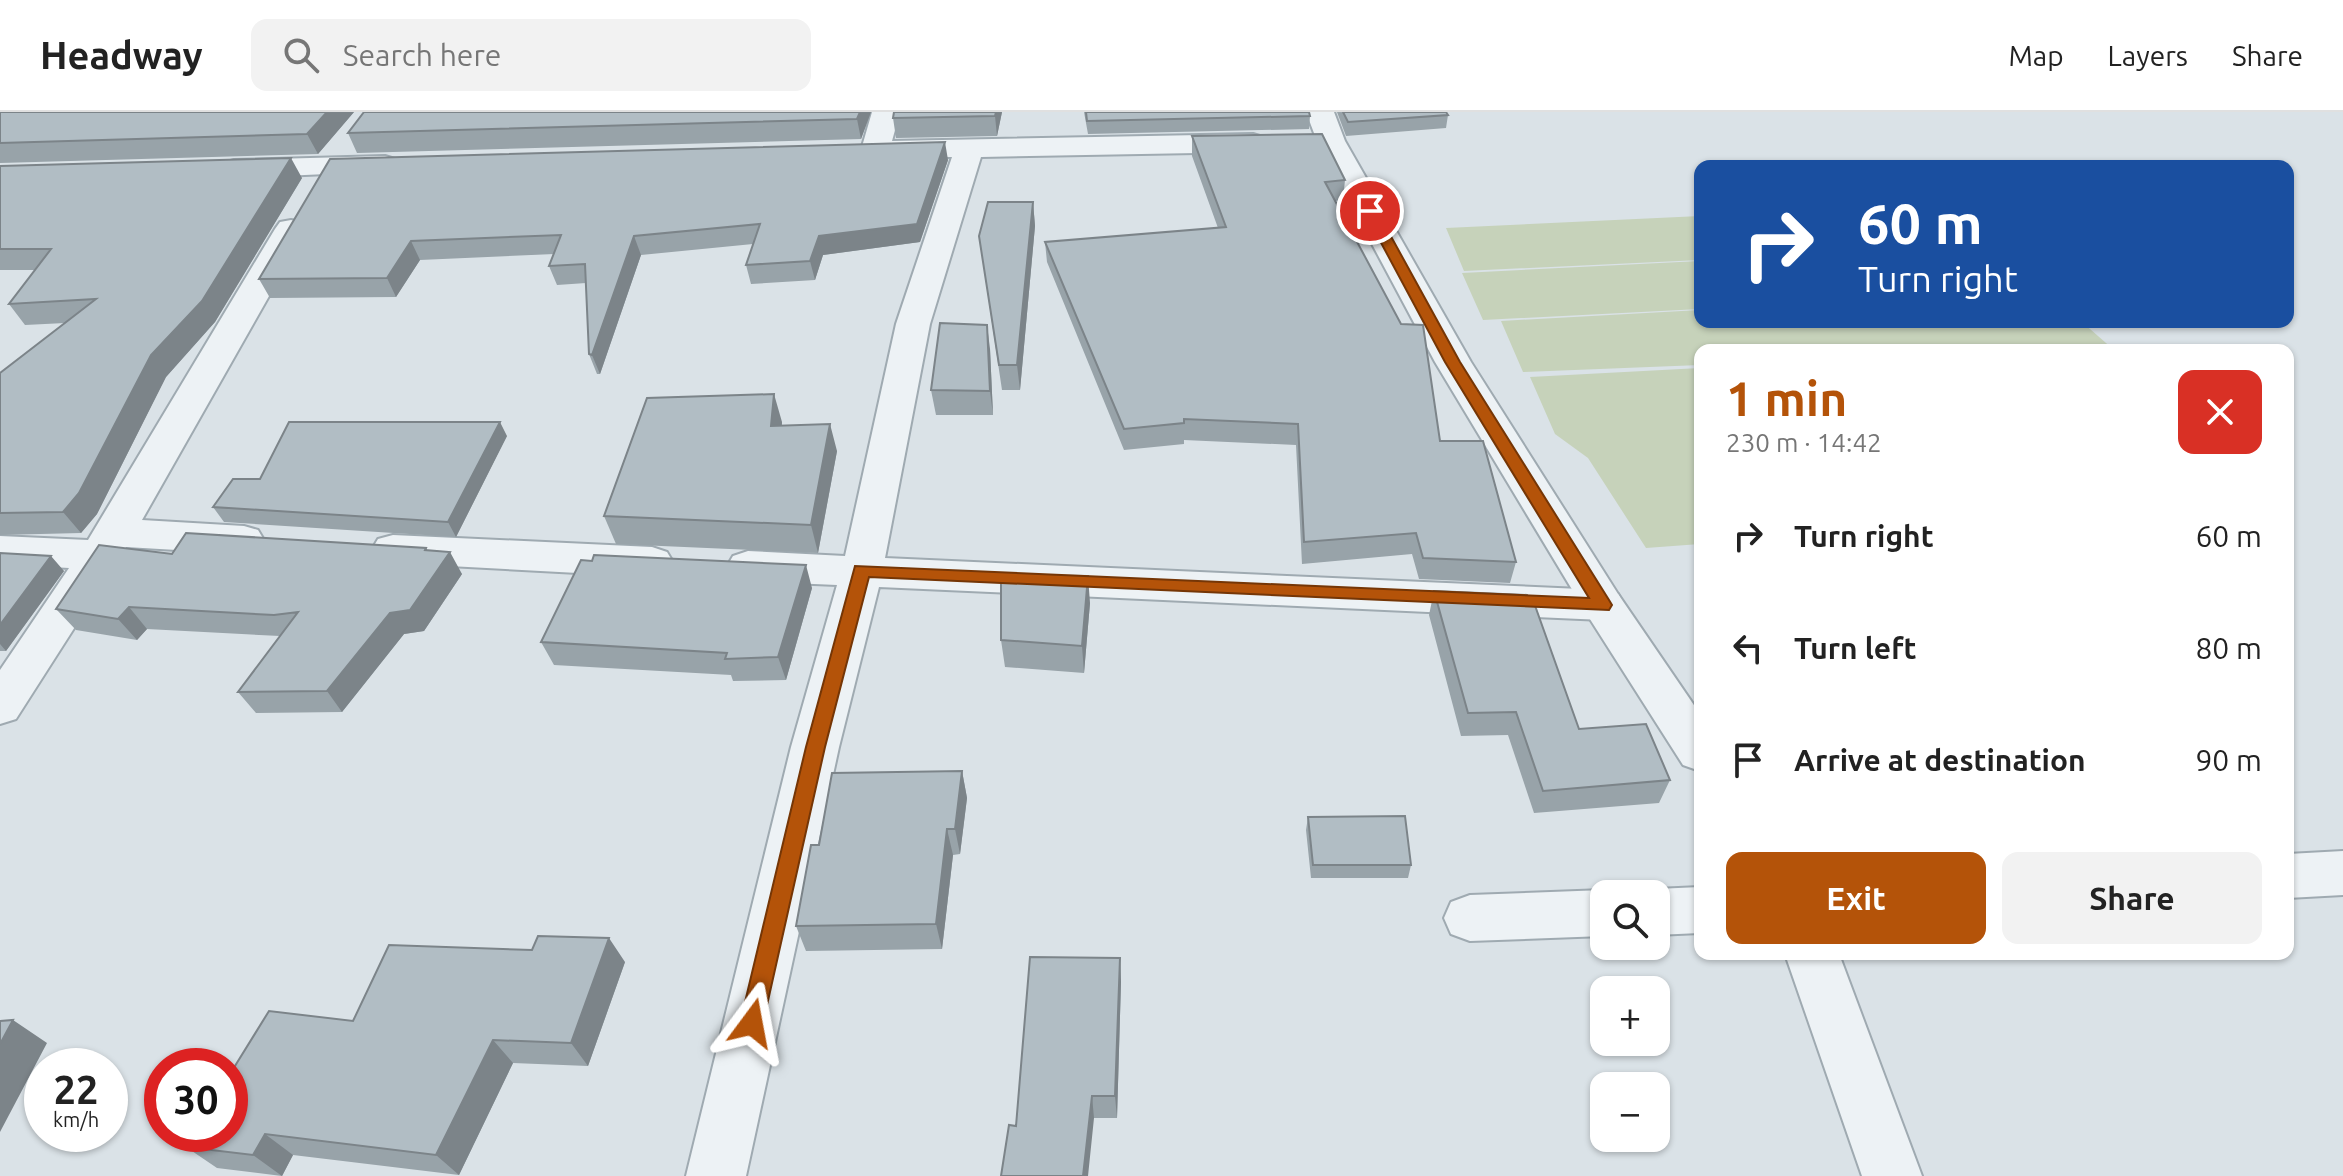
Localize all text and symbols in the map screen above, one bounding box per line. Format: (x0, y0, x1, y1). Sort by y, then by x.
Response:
search box (251, 19, 811, 91)
icon: search (279, 33, 323, 77)
text: Headway (40, 34, 203, 76)
text: Search here (343, 38, 501, 72)
text: Map (2008, 40, 2064, 71)
text: Layers (2108, 40, 2188, 71)
text: Share (2232, 40, 2303, 71)
pin (1336, 177, 1404, 245)
icon: arrive (1348, 189, 1392, 233)
icon: right (1726, 192, 1830, 296)
text: 60 m (1858, 192, 1983, 255)
text: Turn right (1858, 258, 2018, 299)
button: close (2178, 370, 2262, 454)
text: 1 min (1726, 371, 1847, 425)
text: 230 m · 14:42 (1726, 428, 1882, 457)
icon: right (1726, 514, 1770, 558)
text: Turn right (1794, 519, 1934, 553)
text: 60 m (2195, 519, 2262, 553)
icon: left (1726, 626, 1770, 670)
text: Turn left (1794, 631, 1916, 665)
text: 80 m (2195, 631, 2262, 665)
icon: arrive (1726, 738, 1770, 782)
text: Arrive at destination (1794, 743, 2086, 777)
text: 90 m (2195, 743, 2262, 777)
button: Exit (1726, 852, 1986, 944)
button: Share (2002, 852, 2262, 944)
map controls (1590, 880, 1670, 1152)
button: search (1590, 880, 1670, 960)
button: + (1590, 976, 1670, 1056)
position arrow (710, 981, 794, 1065)
speed limit sign: 30 (144, 1048, 248, 1152)
text: 22 (53, 1067, 99, 1112)
button: − (1590, 1072, 1670, 1152)
text: km/h (53, 1108, 99, 1131)

